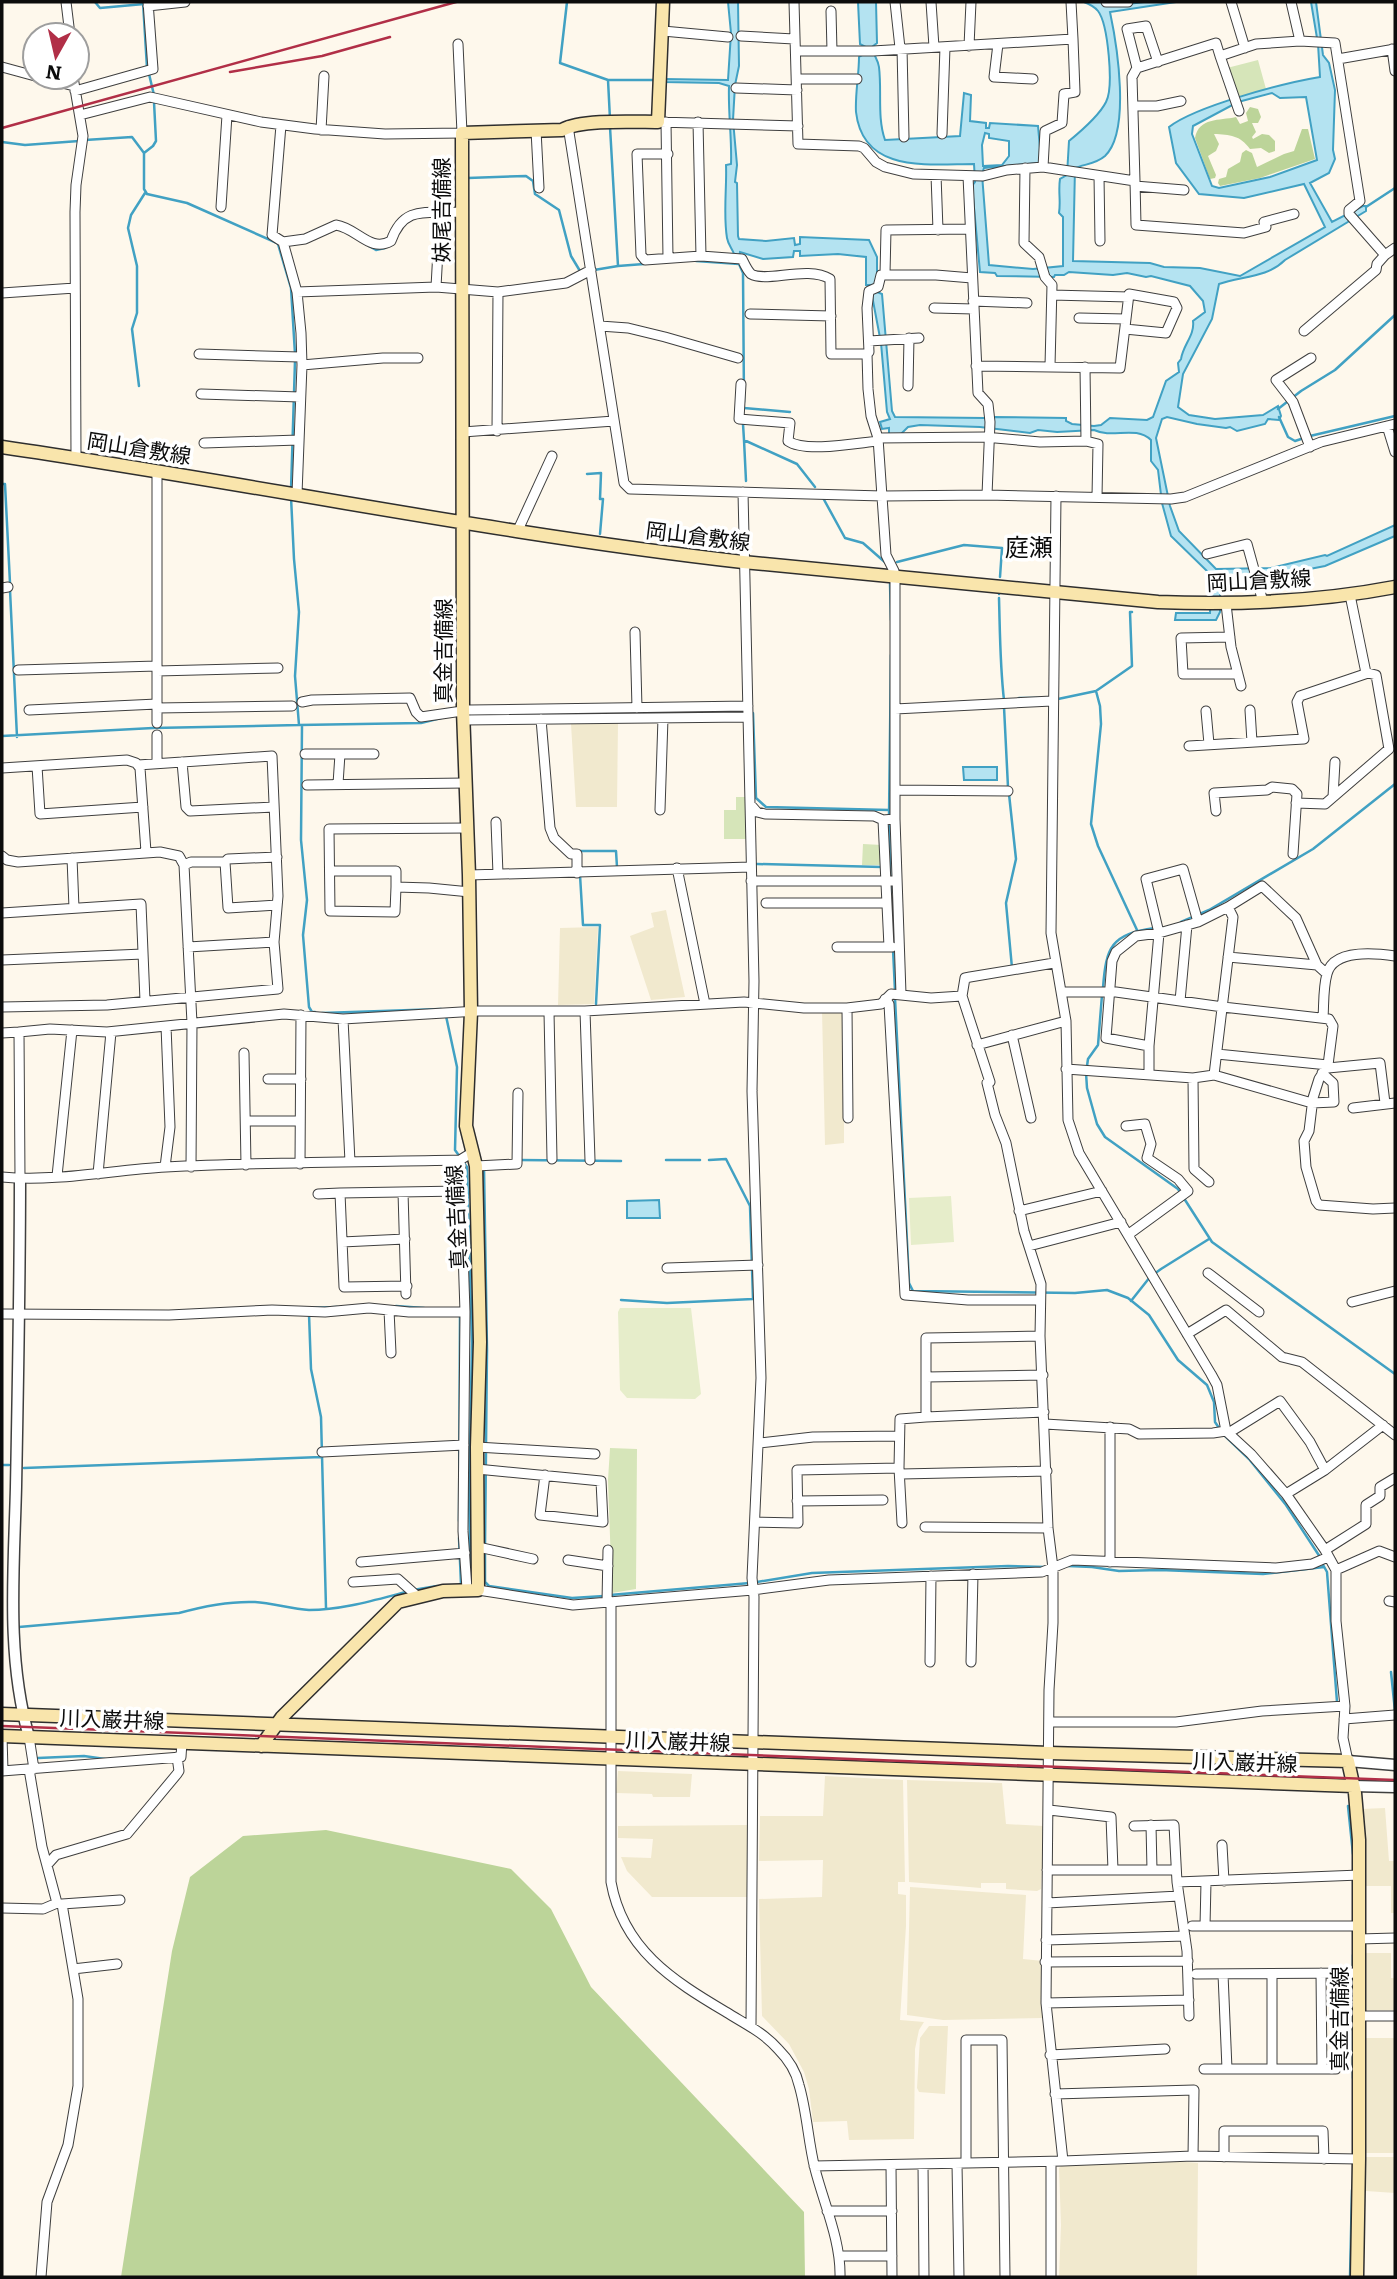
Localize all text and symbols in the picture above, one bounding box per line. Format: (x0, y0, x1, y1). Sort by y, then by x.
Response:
north arrow (21, 21, 91, 91)
text: N (44, 59, 63, 89)
street label: 妹尾吉備線 (424, 158, 455, 263)
street label: 岡山倉敷線 (85, 423, 194, 470)
street label: 岡山倉敷線 (644, 513, 752, 556)
district label: 庭瀬 (1005, 528, 1053, 563)
street label: 岡山倉敷線 (1206, 560, 1312, 597)
street label: 真金吉備線 (426, 599, 457, 704)
street label: 真金吉備線 (436, 1164, 473, 1270)
street label: 川入巌井線 (59, 1700, 165, 1735)
street label: 川入巌井線 (625, 1722, 731, 1757)
street label: 川入巌井線 (1192, 1743, 1298, 1778)
street label: 真金吉備線 (1322, 1967, 1353, 2072)

